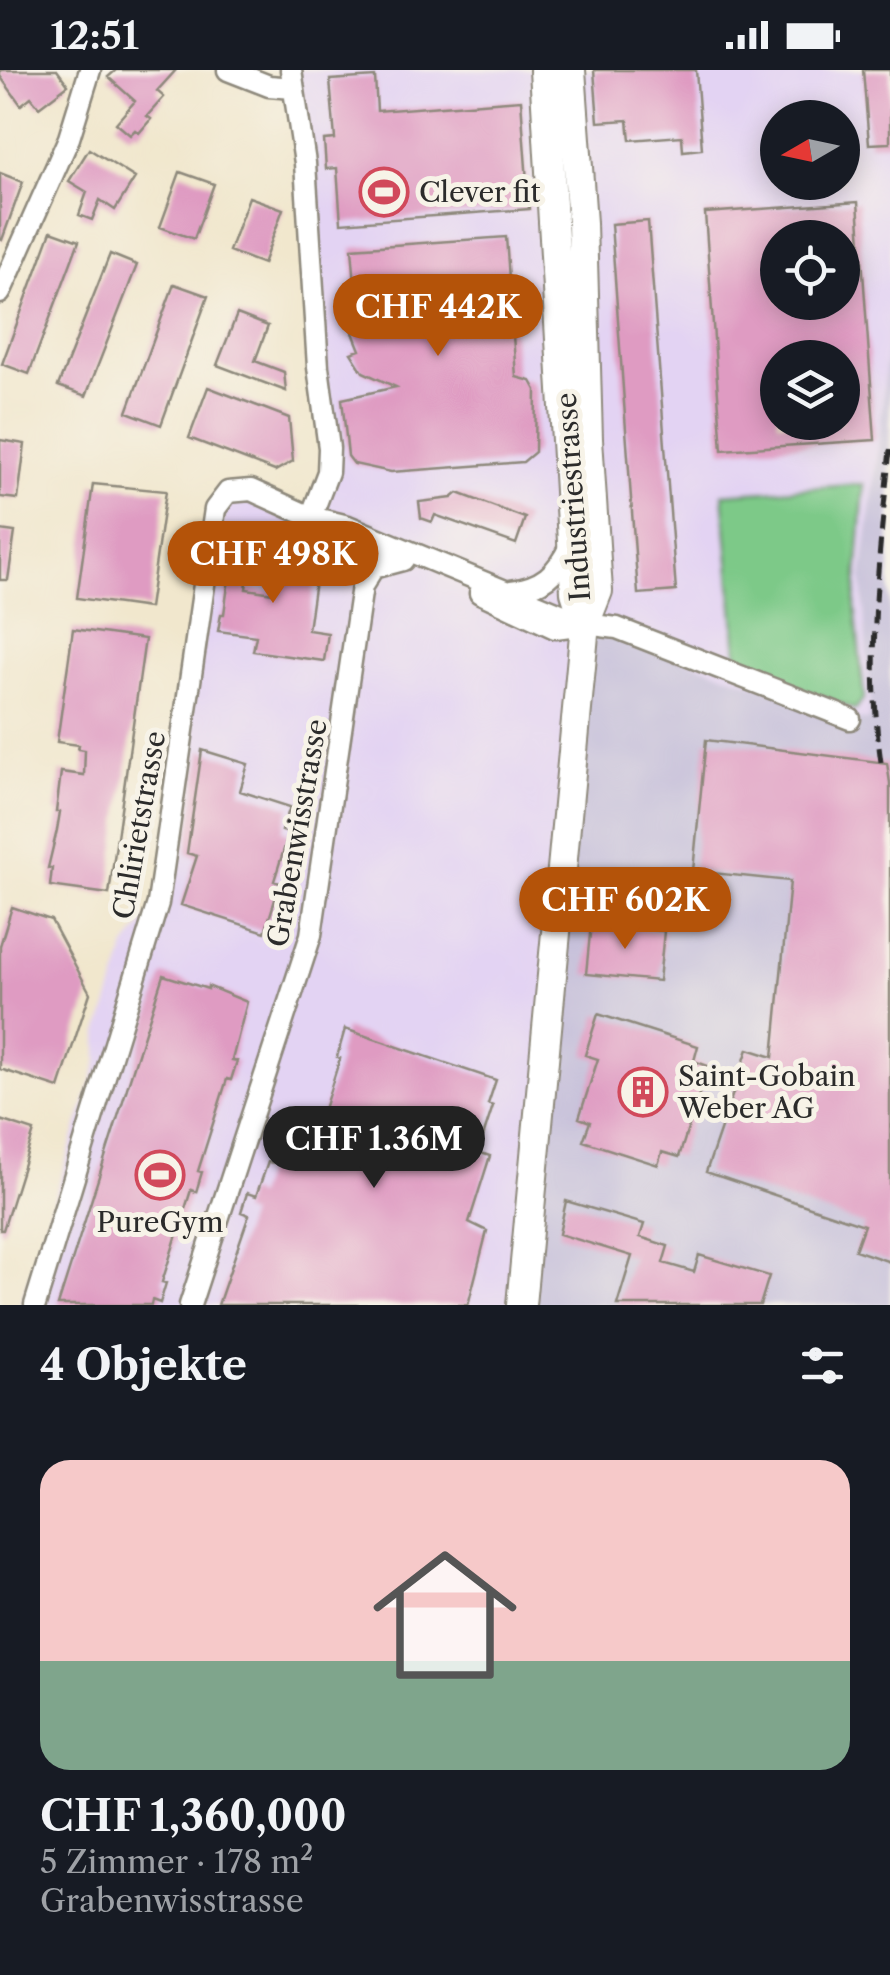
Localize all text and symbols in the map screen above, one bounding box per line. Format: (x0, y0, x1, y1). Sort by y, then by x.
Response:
text: 12:51 (50, 12, 139, 59)
north arrow (760, 100, 860, 200)
map controls (760, 100, 860, 440)
sports icon: Clever fit (358, 166, 410, 218)
place label: Clever fit (419, 175, 540, 209)
button: locate (760, 220, 860, 320)
pin: CHF 442K (335, 274, 541, 359)
text: CHF 442K (355, 287, 521, 326)
button: layers (760, 340, 860, 440)
street label: Industriestrasse (549, 392, 597, 602)
pin: CHF 498K (170, 521, 376, 606)
text: CHF 498K (190, 534, 356, 573)
street label: Grabenwisstrasse (260, 716, 334, 950)
street label: Chlirietstrasse (106, 728, 172, 922)
pin: CHF 602K (522, 867, 728, 952)
text: CHF 602K (541, 880, 709, 919)
place label: Saint-Gobain Weber AG (677, 1059, 856, 1125)
building icon: Saint-Gobain Weber AG (617, 1066, 669, 1118)
pin: CHF 1.36M (260, 1106, 488, 1191)
text: CHF 1.36M (285, 1119, 463, 1158)
sports icon: PureGym (134, 1149, 186, 1201)
place label: PureGym (97, 1205, 223, 1239)
icon: filters (795, 1338, 850, 1393)
text: 4 Objekte (40, 1339, 247, 1391)
icon: home (355, 1525, 535, 1705)
text: CHF 1,360,000 (40, 1790, 347, 1842)
text: 5 Zimmer · 178 m² (40, 1842, 313, 1881)
text: Grabenwisstrasse (40, 1881, 304, 1920)

